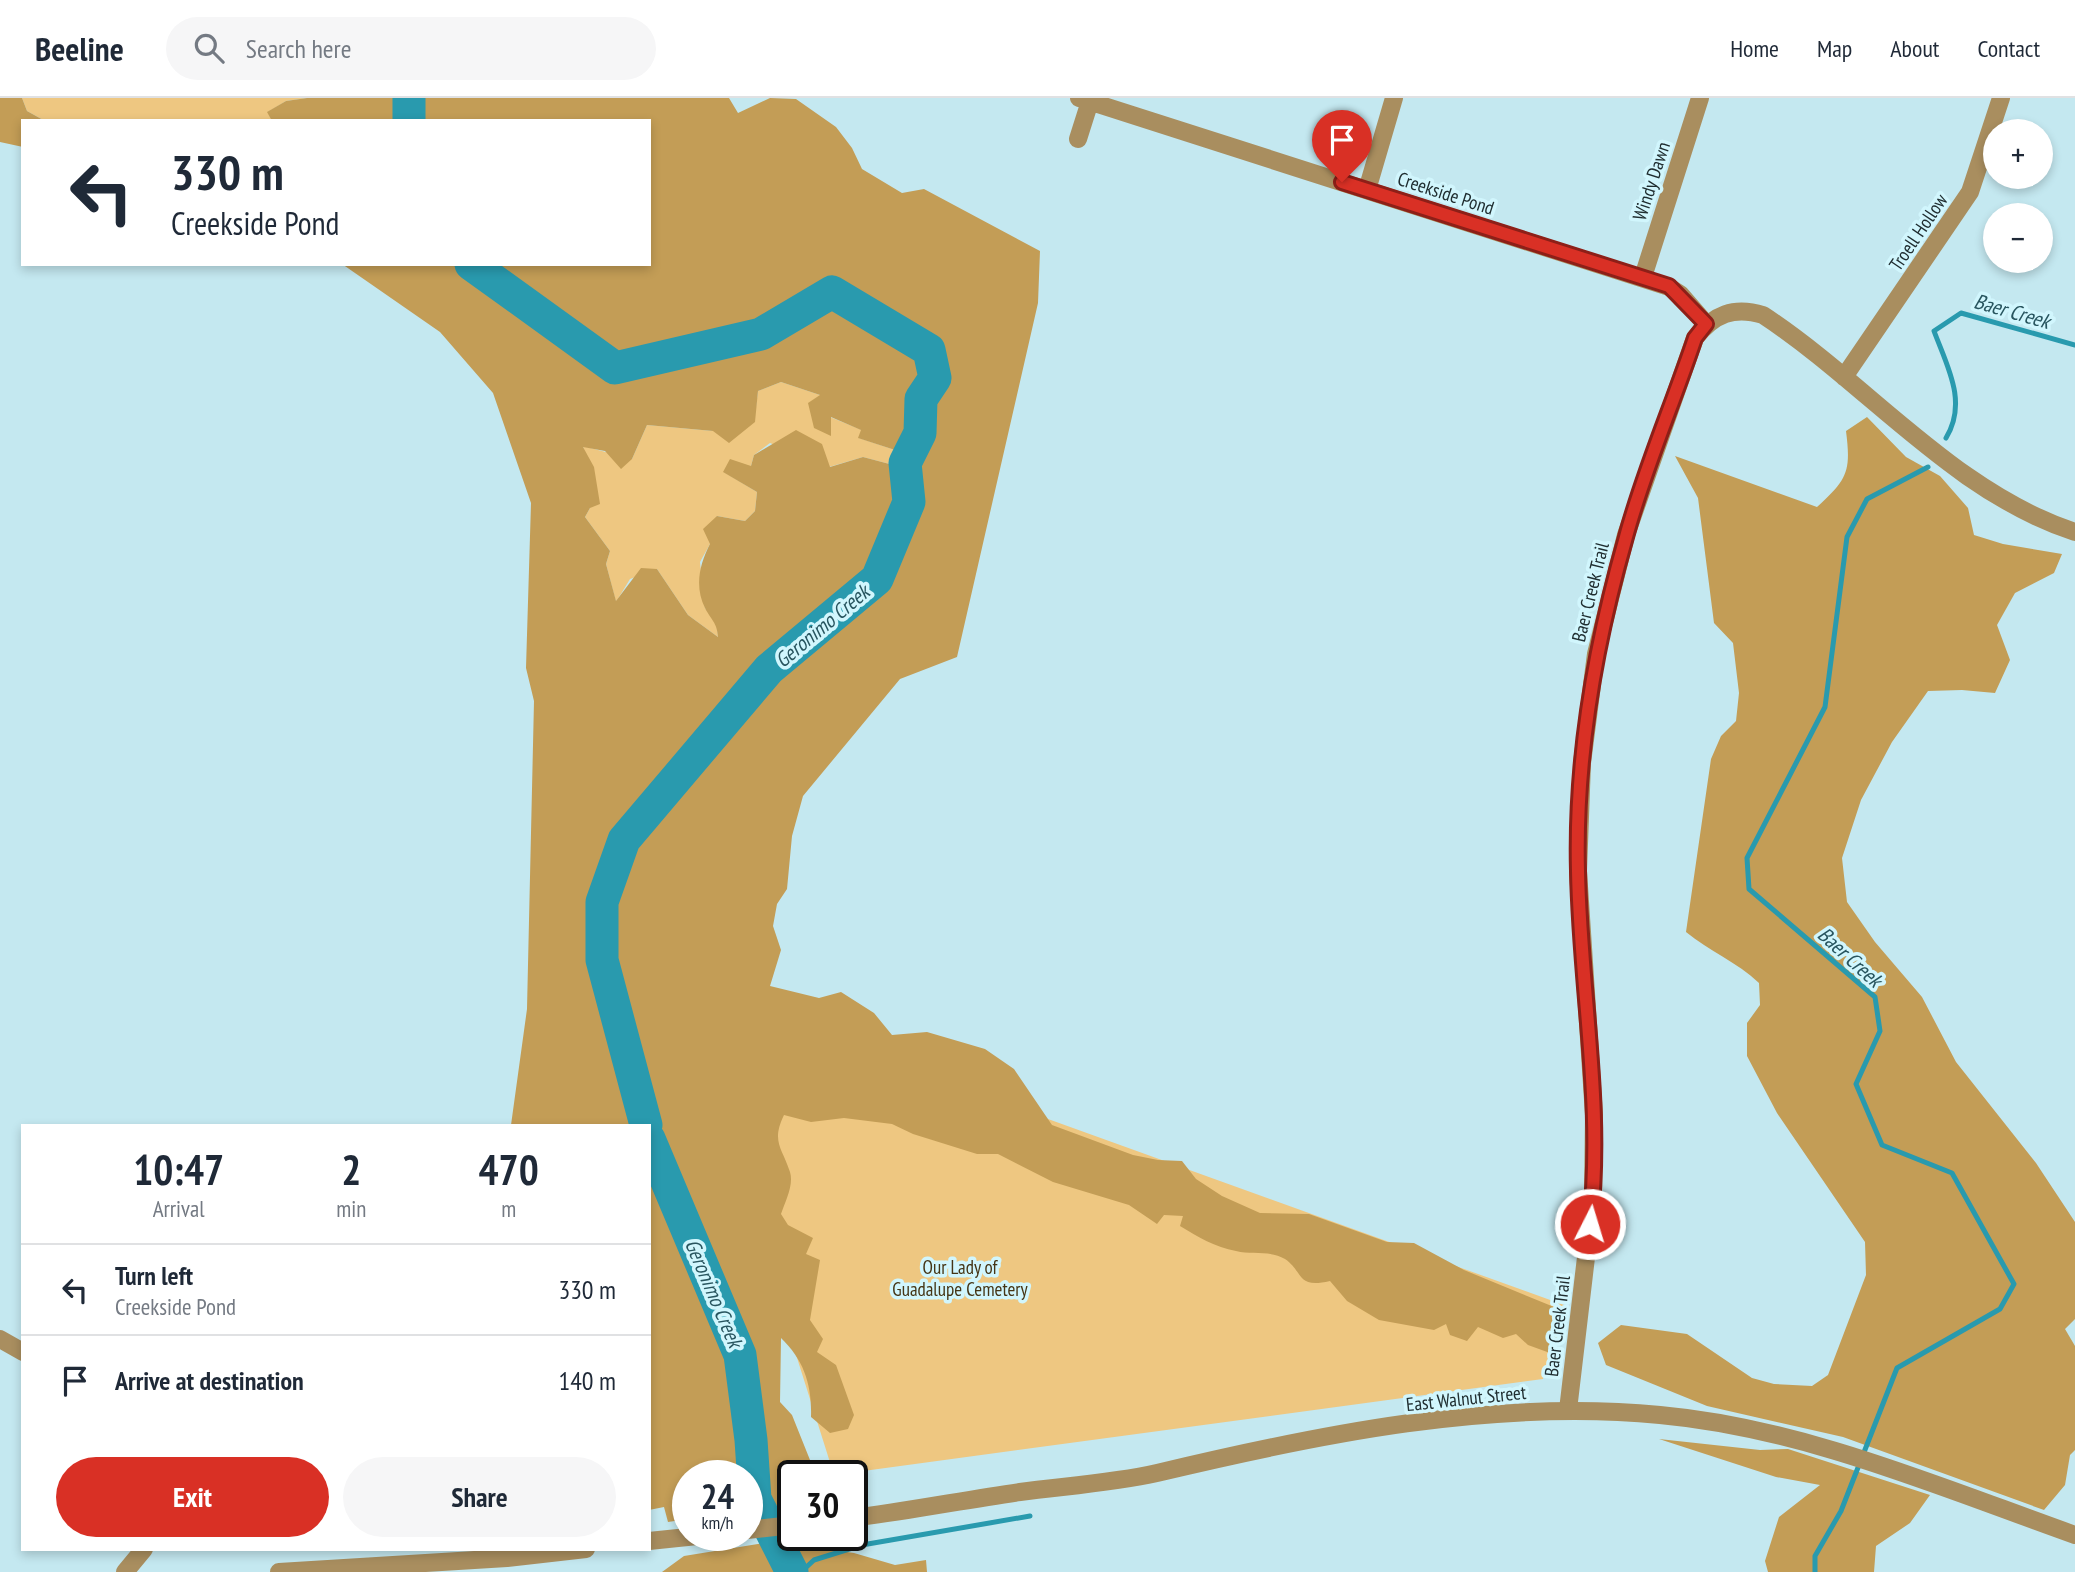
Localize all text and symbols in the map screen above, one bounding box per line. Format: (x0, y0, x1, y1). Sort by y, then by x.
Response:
search box (166, 17, 656, 80)
text: Beeline (35, 27, 124, 70)
icon: search (190, 29, 228, 67)
text: Search here (246, 32, 351, 65)
text: Home (1730, 33, 1779, 64)
text: Map (1817, 33, 1852, 64)
text: About (1890, 33, 1939, 64)
text: Contact (1977, 33, 2040, 64)
pin (1312, 110, 1372, 182)
map controls (1983, 119, 2053, 273)
button: + (1983, 119, 2053, 189)
icon: arrive (1323, 121, 1361, 159)
street label: Windy Dawn (1627, 139, 1675, 223)
text: 330 m (171, 140, 284, 204)
icon: left (56, 147, 147, 238)
street label: Creekside Pond (1395, 166, 1497, 220)
street label: Troell Hollow (1884, 188, 1953, 275)
text: Creekside Pond (171, 202, 339, 244)
button: − (1983, 203, 2053, 273)
water label: Baer Creek (1971, 287, 2056, 335)
street label: Baer Creek Trail (1566, 539, 1614, 644)
water label: Geronimo Creek (769, 577, 877, 673)
water label: Baer Creek (1812, 921, 1890, 995)
text: 10:47 (133, 1142, 224, 1197)
text: 2 (341, 1142, 361, 1197)
text: 470 (479, 1142, 539, 1197)
position arrow (1553, 1187, 1627, 1261)
text: Arrival (153, 1194, 205, 1223)
text: min (336, 1194, 366, 1223)
text: m (501, 1194, 516, 1223)
water label: Geronimo Creek (679, 1235, 750, 1354)
park label: Our Lady of Guadalupe Cemetery (892, 1255, 1029, 1301)
text: Turn left (115, 1259, 193, 1292)
icon: left (56, 1271, 94, 1309)
text: 330 m (558, 1273, 616, 1306)
street label: Baer Creek Trail (1539, 1274, 1575, 1378)
text: Creekside Pond (115, 1292, 236, 1321)
icon: arrive (56, 1362, 94, 1400)
text: Arrive at destination (115, 1364, 304, 1397)
text: 140 m (558, 1364, 616, 1397)
street label: East Walnut Street (1405, 1380, 1528, 1416)
button: Exit (56, 1457, 329, 1537)
button: Share (343, 1457, 616, 1537)
speed limit sign: 30 (777, 1460, 868, 1551)
text: 24 (701, 1473, 734, 1519)
text: km/h (702, 1511, 733, 1534)

